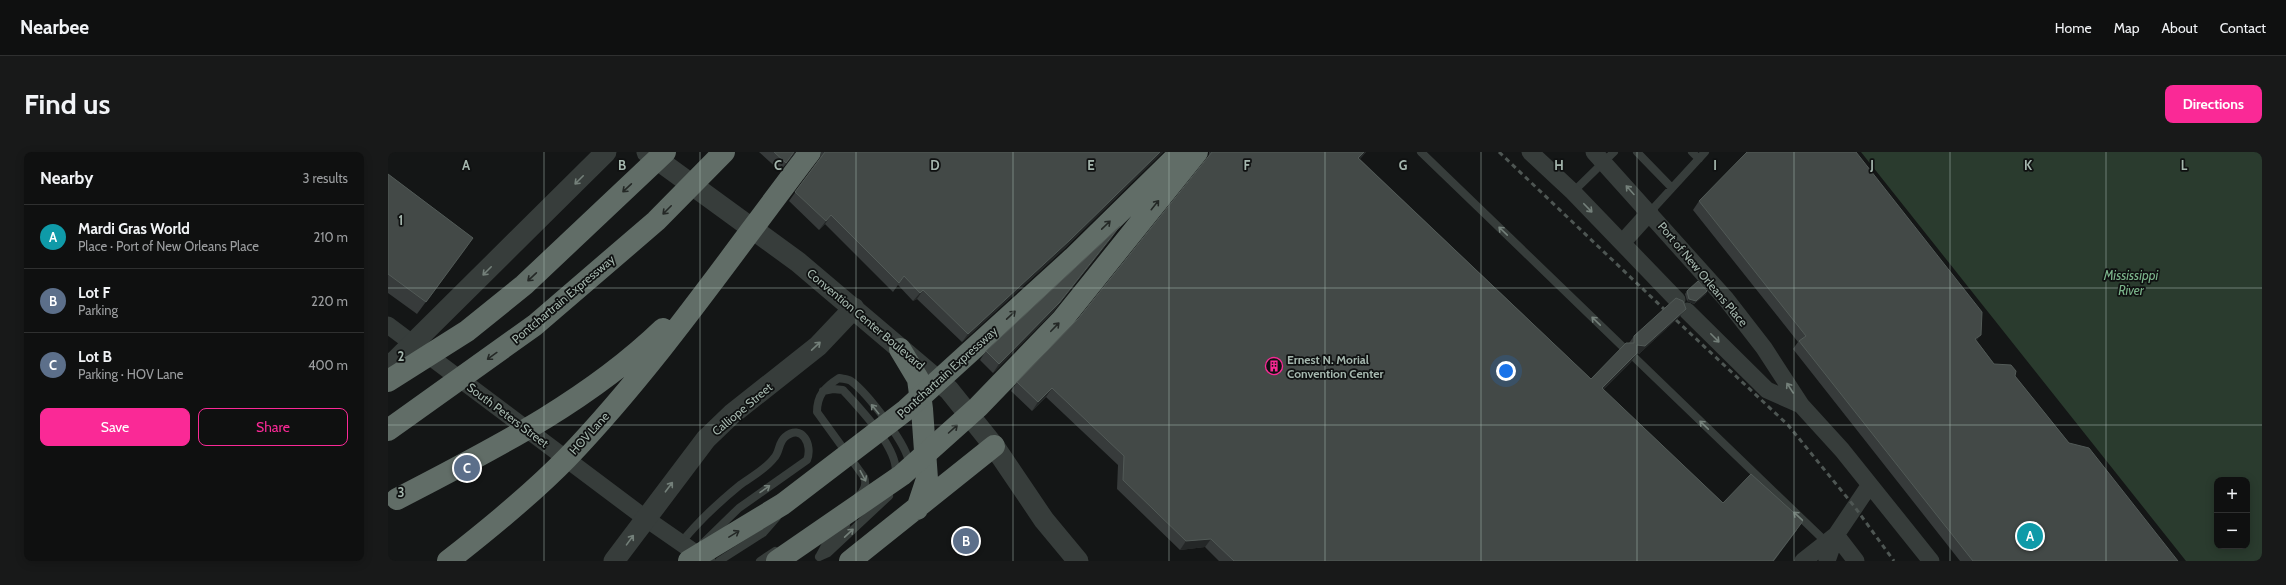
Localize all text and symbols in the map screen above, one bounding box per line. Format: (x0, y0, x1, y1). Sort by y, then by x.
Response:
text: Nearbee (20, 16, 89, 39)
text: Home (2055, 19, 2092, 37)
text: Map (2114, 19, 2139, 37)
text: About (2161, 19, 2198, 37)
text: Contact (2220, 19, 2266, 37)
button: Directions (2165, 85, 2262, 123)
text: Find us (24, 87, 110, 121)
text: A (462, 157, 471, 173)
text: B (618, 157, 626, 173)
text: C (774, 157, 782, 173)
text: D (930, 157, 940, 173)
text: E (1087, 157, 1095, 173)
text: F (1244, 157, 1251, 173)
text: G (1399, 157, 1408, 173)
text: H (1554, 157, 1564, 173)
text: I (1713, 157, 1717, 173)
text: J (1869, 157, 1874, 173)
text: K (2024, 157, 2033, 173)
text: L (2181, 157, 2188, 173)
text: Nearby (40, 168, 93, 188)
text: 3 results (302, 170, 348, 186)
one-way arrow (574, 175, 584, 185)
one-way arrow (622, 183, 632, 193)
one-way arrow (1625, 184, 1634, 195)
one-way arrow (1150, 199, 1159, 210)
one-way arrow (1583, 203, 1593, 213)
one-way arrow (662, 205, 672, 215)
text: 1 (399, 212, 403, 228)
street label: Port of New Orleans Place (1655, 219, 1751, 329)
text: Mardi Gras World (78, 220, 190, 238)
one-way arrow (1101, 221, 1111, 230)
one-way arrow (1498, 226, 1508, 235)
text: A (49, 229, 57, 245)
text: 210 m (314, 229, 348, 245)
text: Place · Port of New Orleans Place (78, 238, 259, 254)
street label: Pontchartrain Expressway (508, 252, 618, 346)
street label: Convention Center Boulevard (804, 265, 928, 373)
one-way arrow (482, 266, 492, 276)
water label: Mississippi River (2103, 267, 2159, 298)
one-way arrow (527, 272, 537, 282)
text: Lot F (78, 284, 110, 302)
text: B (49, 293, 57, 309)
text: 220 m (311, 293, 348, 309)
text: Parking (78, 302, 118, 318)
one-way arrow (1006, 310, 1017, 319)
one-way arrow (1591, 316, 1601, 326)
one-way arrow (1050, 322, 1060, 332)
street label: Pontchartrain Expressway (894, 323, 1000, 421)
one-way arrow (1710, 333, 1720, 343)
one-way arrow (811, 342, 821, 351)
text: Lot B (78, 348, 112, 366)
text: 2 (398, 348, 405, 364)
one-way arrow (487, 352, 498, 360)
place label: Ernest N. Morial Convention Center (1287, 352, 1383, 381)
building icon: Ernest N. Morial Convention Center (1264, 356, 1284, 376)
text: C (49, 357, 57, 373)
text: 400 m (308, 357, 348, 373)
your location (1496, 361, 1516, 381)
text: Parking · HOV Lane (78, 366, 183, 382)
street label: South Peters Street (464, 379, 552, 451)
street label: Calliope Street (709, 379, 775, 439)
one-way arrow (1786, 383, 1795, 394)
one-way arrow (871, 404, 880, 415)
button: Save (40, 408, 190, 446)
button: Share (198, 408, 348, 446)
street label: HOV Lane (566, 409, 612, 457)
one-way arrow (1699, 421, 1709, 430)
one-way arrow (948, 425, 958, 434)
pin: C (454, 453, 480, 483)
one-way arrow (859, 469, 867, 481)
map controls (2214, 477, 2250, 549)
button: + (2214, 477, 2250, 513)
one-way arrow (664, 482, 673, 493)
text: 3 (397, 484, 405, 500)
one-way arrow (759, 485, 770, 493)
one-way arrow (1793, 511, 1803, 521)
button: − (2214, 513, 2250, 549)
pin: A (2017, 521, 2043, 551)
pin: B (953, 526, 979, 556)
one-way arrow (844, 528, 854, 538)
one-way arrow (728, 529, 740, 537)
one-way arrow (626, 534, 634, 545)

